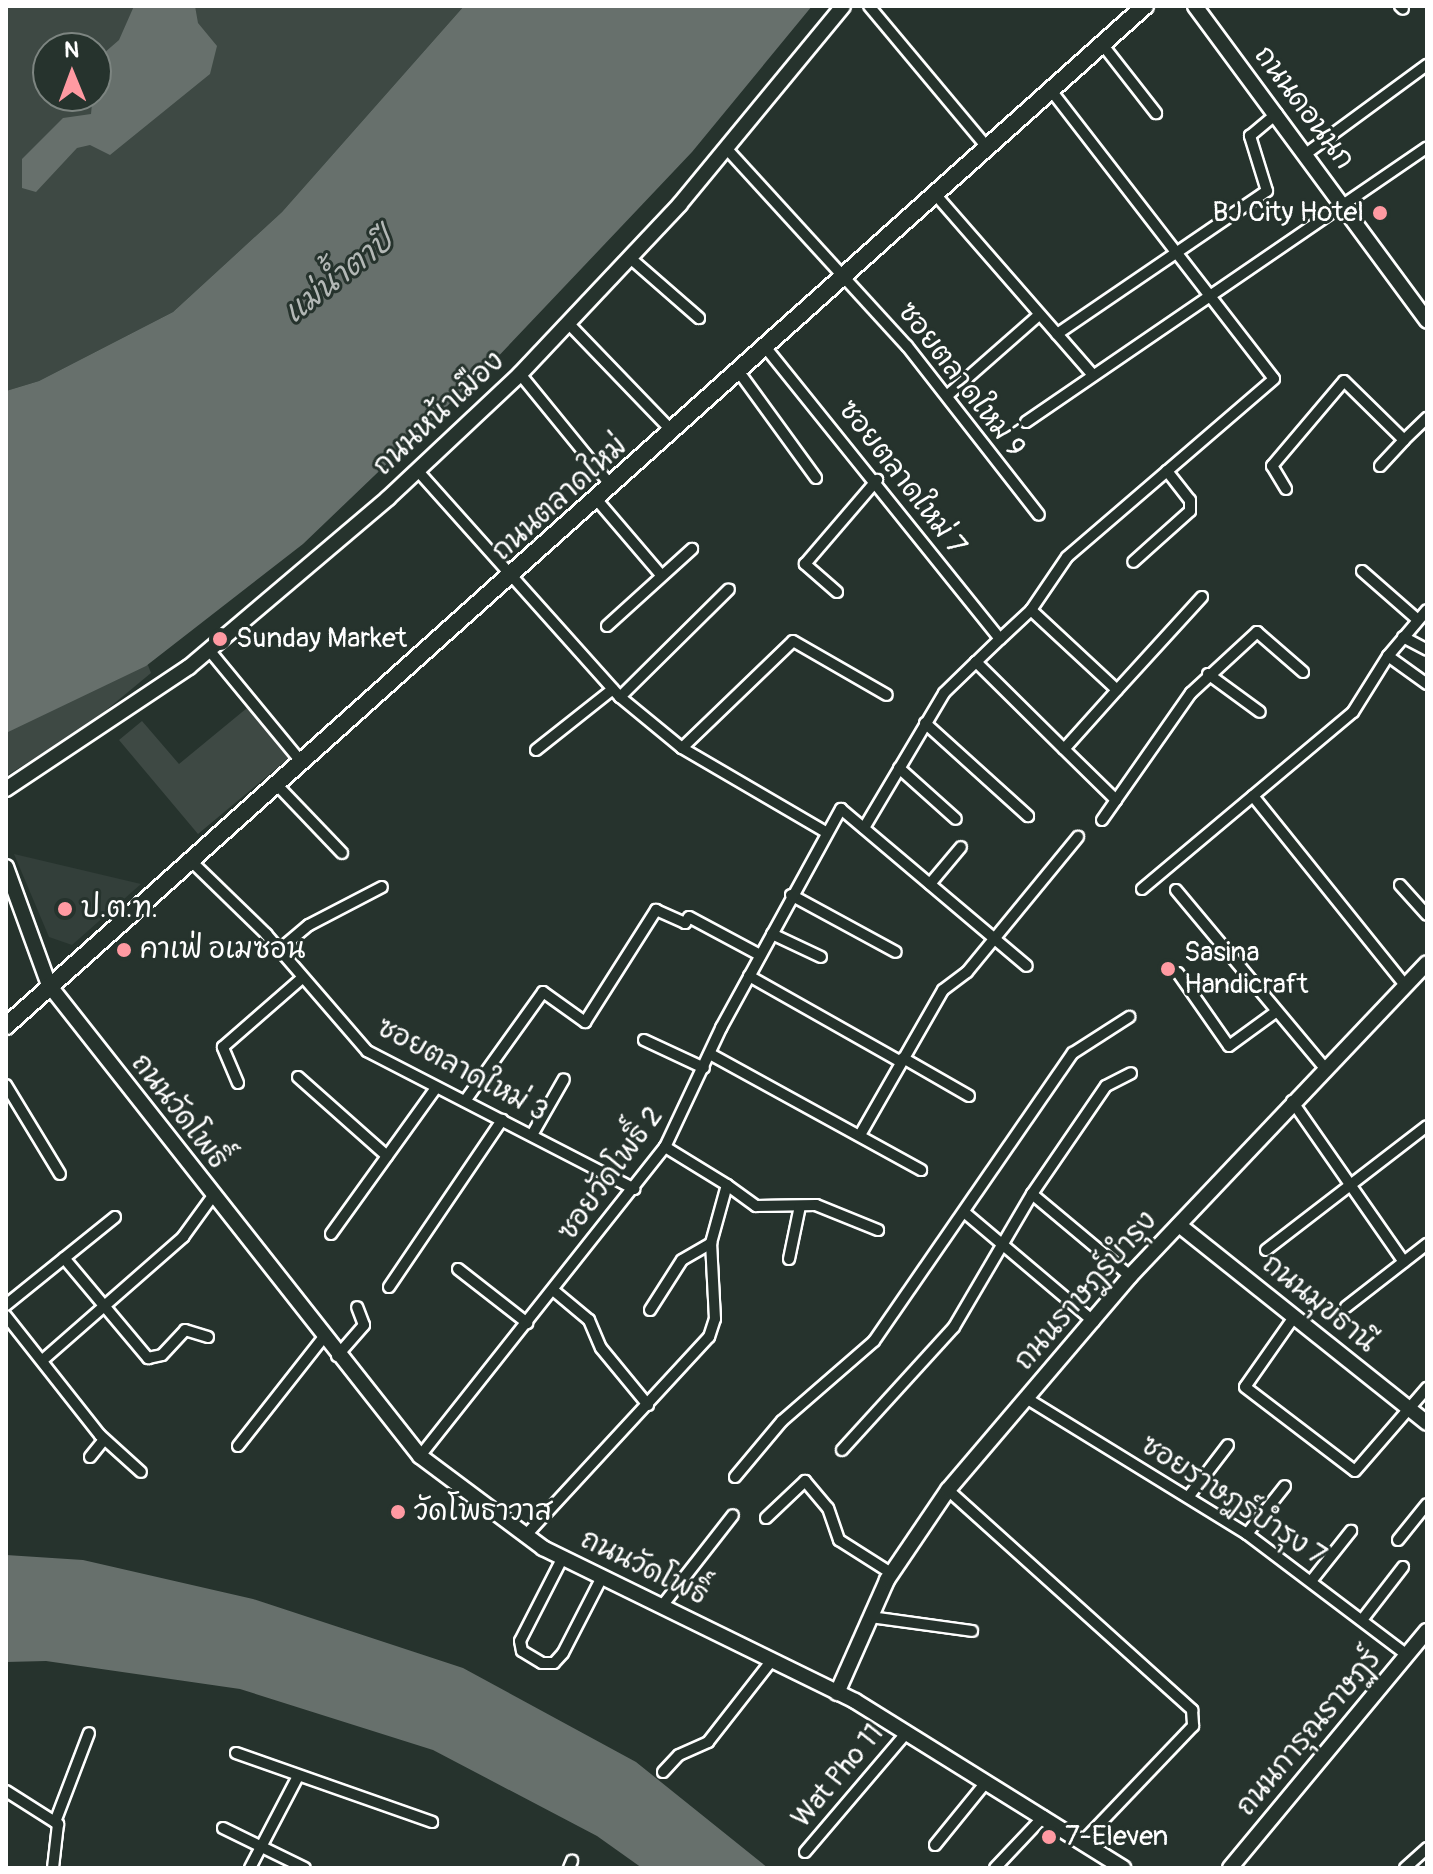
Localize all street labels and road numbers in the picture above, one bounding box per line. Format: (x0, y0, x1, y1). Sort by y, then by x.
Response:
street label: ถนนดอนนก (1247, 40, 1361, 176)
street label: ซอยตลาดใหม่ 9 (890, 296, 1032, 464)
street label: ถนนหน้าเมือง (367, 345, 511, 483)
street label: ซอยตลาดใหม่ 7 (831, 394, 973, 562)
street label: ถนนตลาดใหม่ (486, 430, 634, 568)
street label: ซอยตลาดใหม่ 3 (371, 1011, 553, 1129)
street label: ถนนวัดโพธิ์ (123, 1048, 235, 1176)
street label: ซอยวัดโพธิ์ 2 (551, 1101, 671, 1247)
street label: ถนนราษฎร์บำรุง (1008, 1205, 1164, 1377)
street label: ถนนมุขธานี (1255, 1248, 1383, 1360)
street label: ซอยราษฎร์บำรุง 7 (1134, 1429, 1332, 1573)
street label: ถนนวัดโพธิ์ (575, 1523, 713, 1613)
street label: ถนนการุณราษฏร์ (1230, 1643, 1388, 1823)
street label: Wat Pho 11 (785, 1717, 891, 1835)

